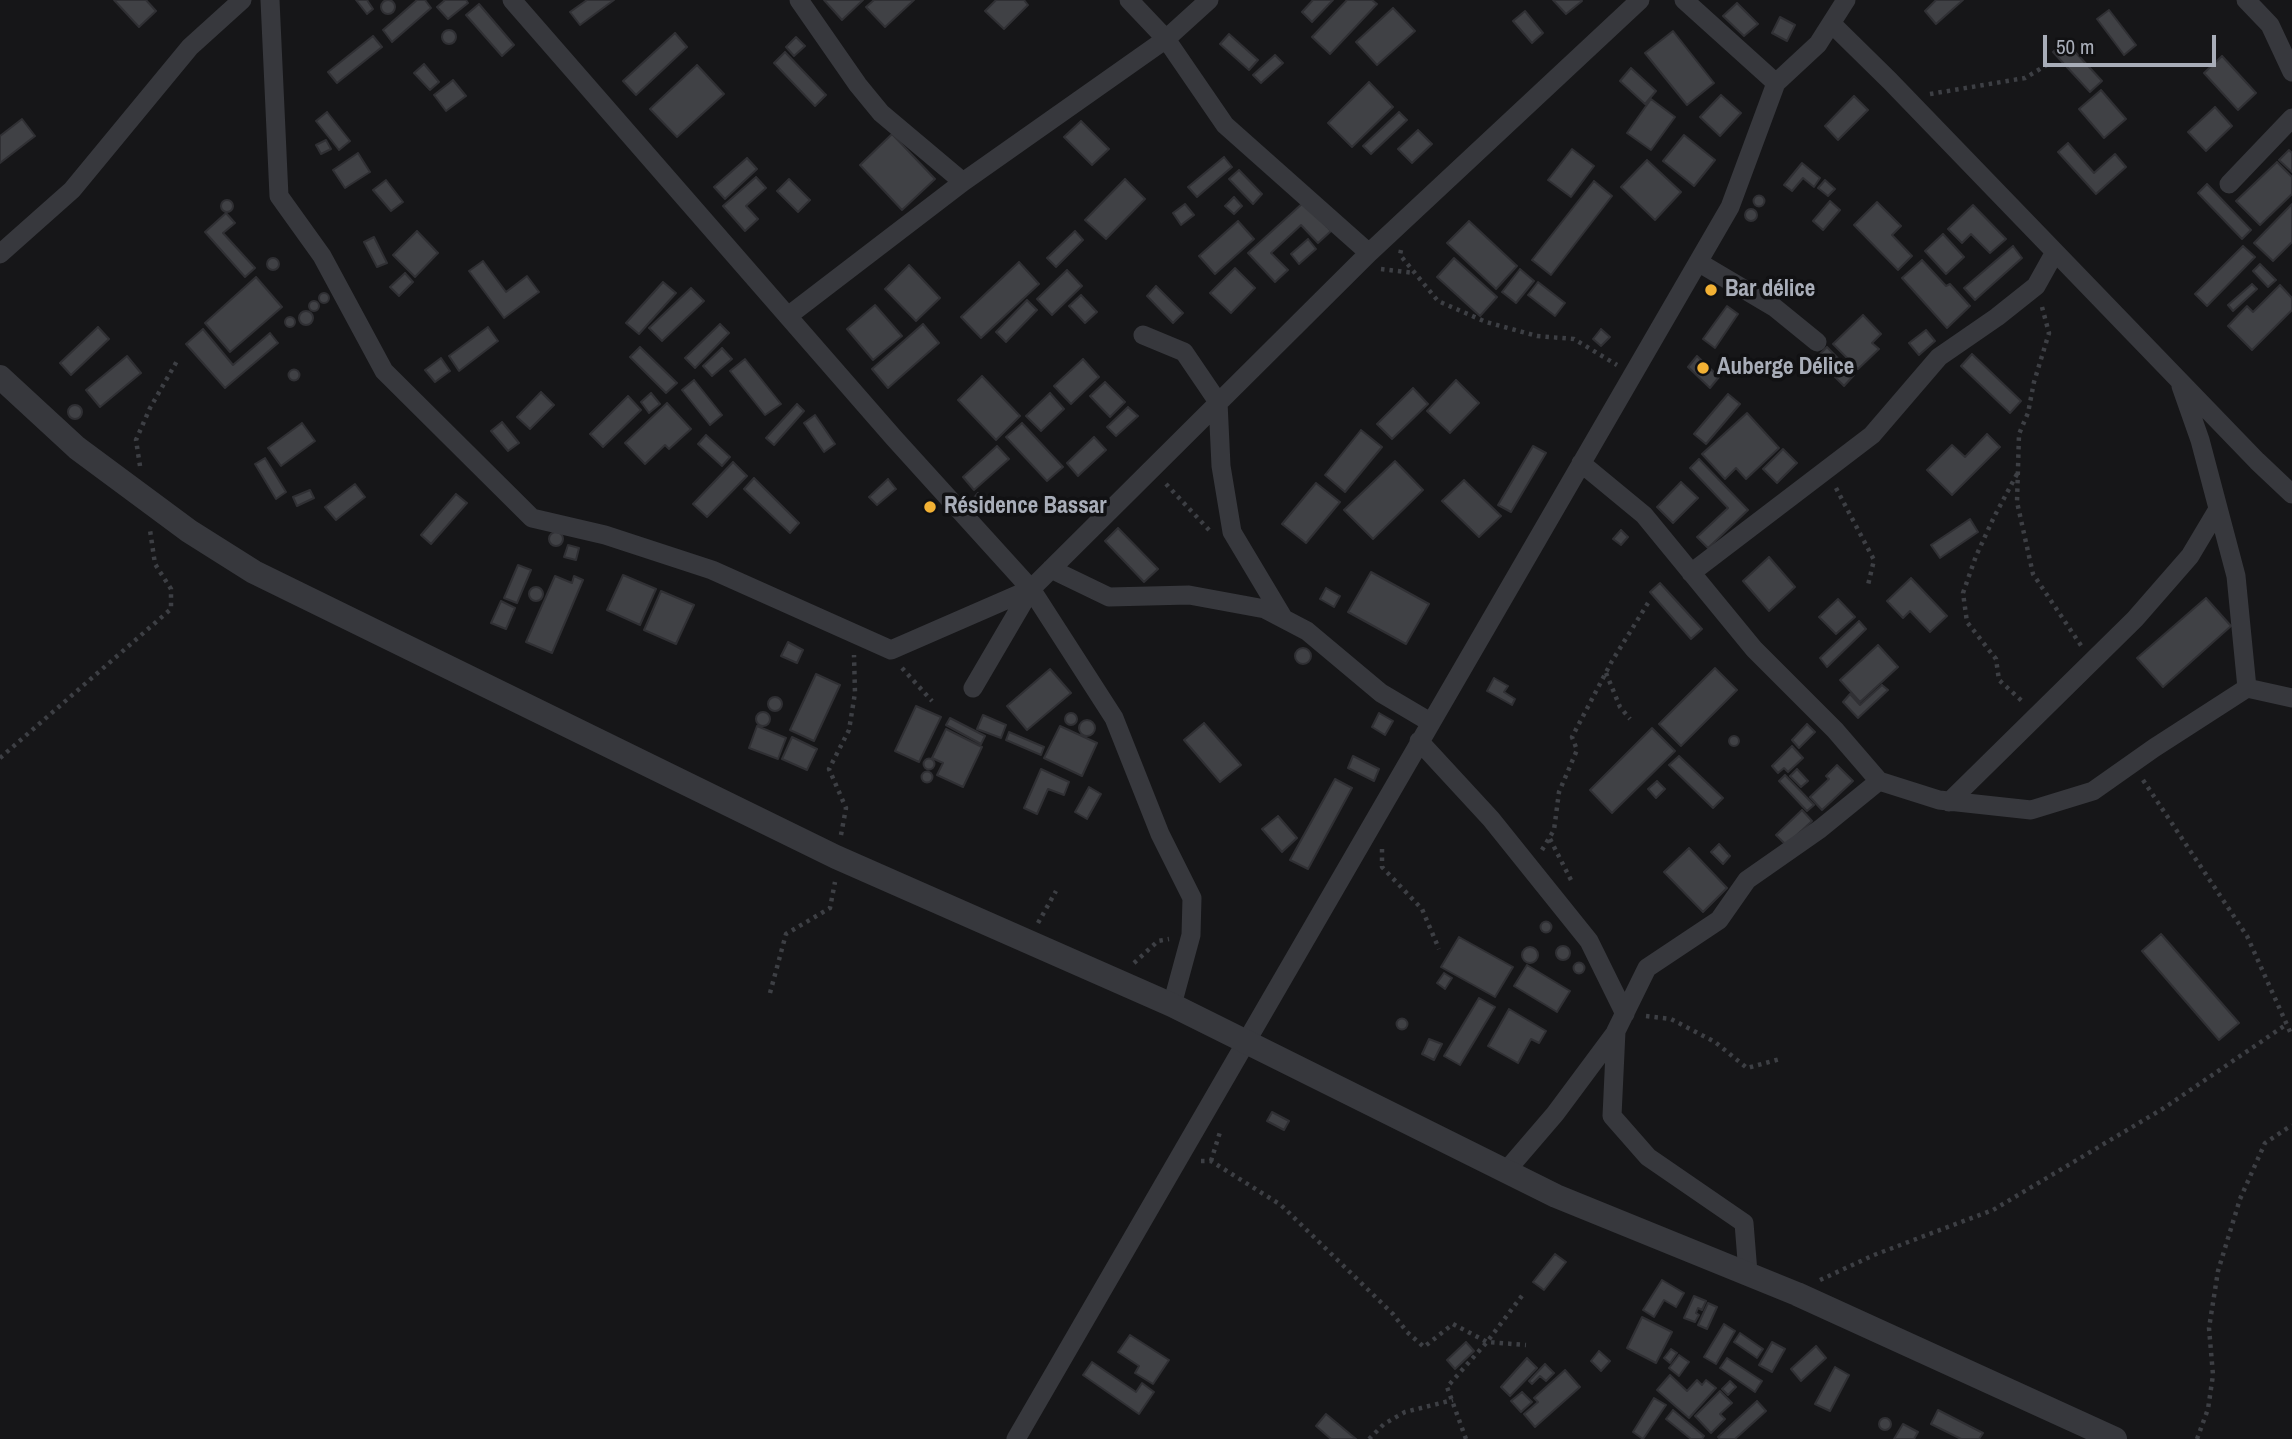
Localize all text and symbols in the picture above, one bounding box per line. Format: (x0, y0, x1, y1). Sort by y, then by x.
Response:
scale bar (2047, 21, 2220, 65)
text: 50 m (2056, 32, 2094, 61)
place label: Bar délice (1725, 276, 1815, 304)
marker: Bar délice (1703, 282, 1719, 298)
place label: Auberge Délice (1717, 354, 1854, 382)
marker: Auberge Délice (1695, 360, 1711, 376)
place label: Résidence Bassar (944, 493, 1106, 521)
marker: Résidence Bassar (922, 499, 938, 515)

